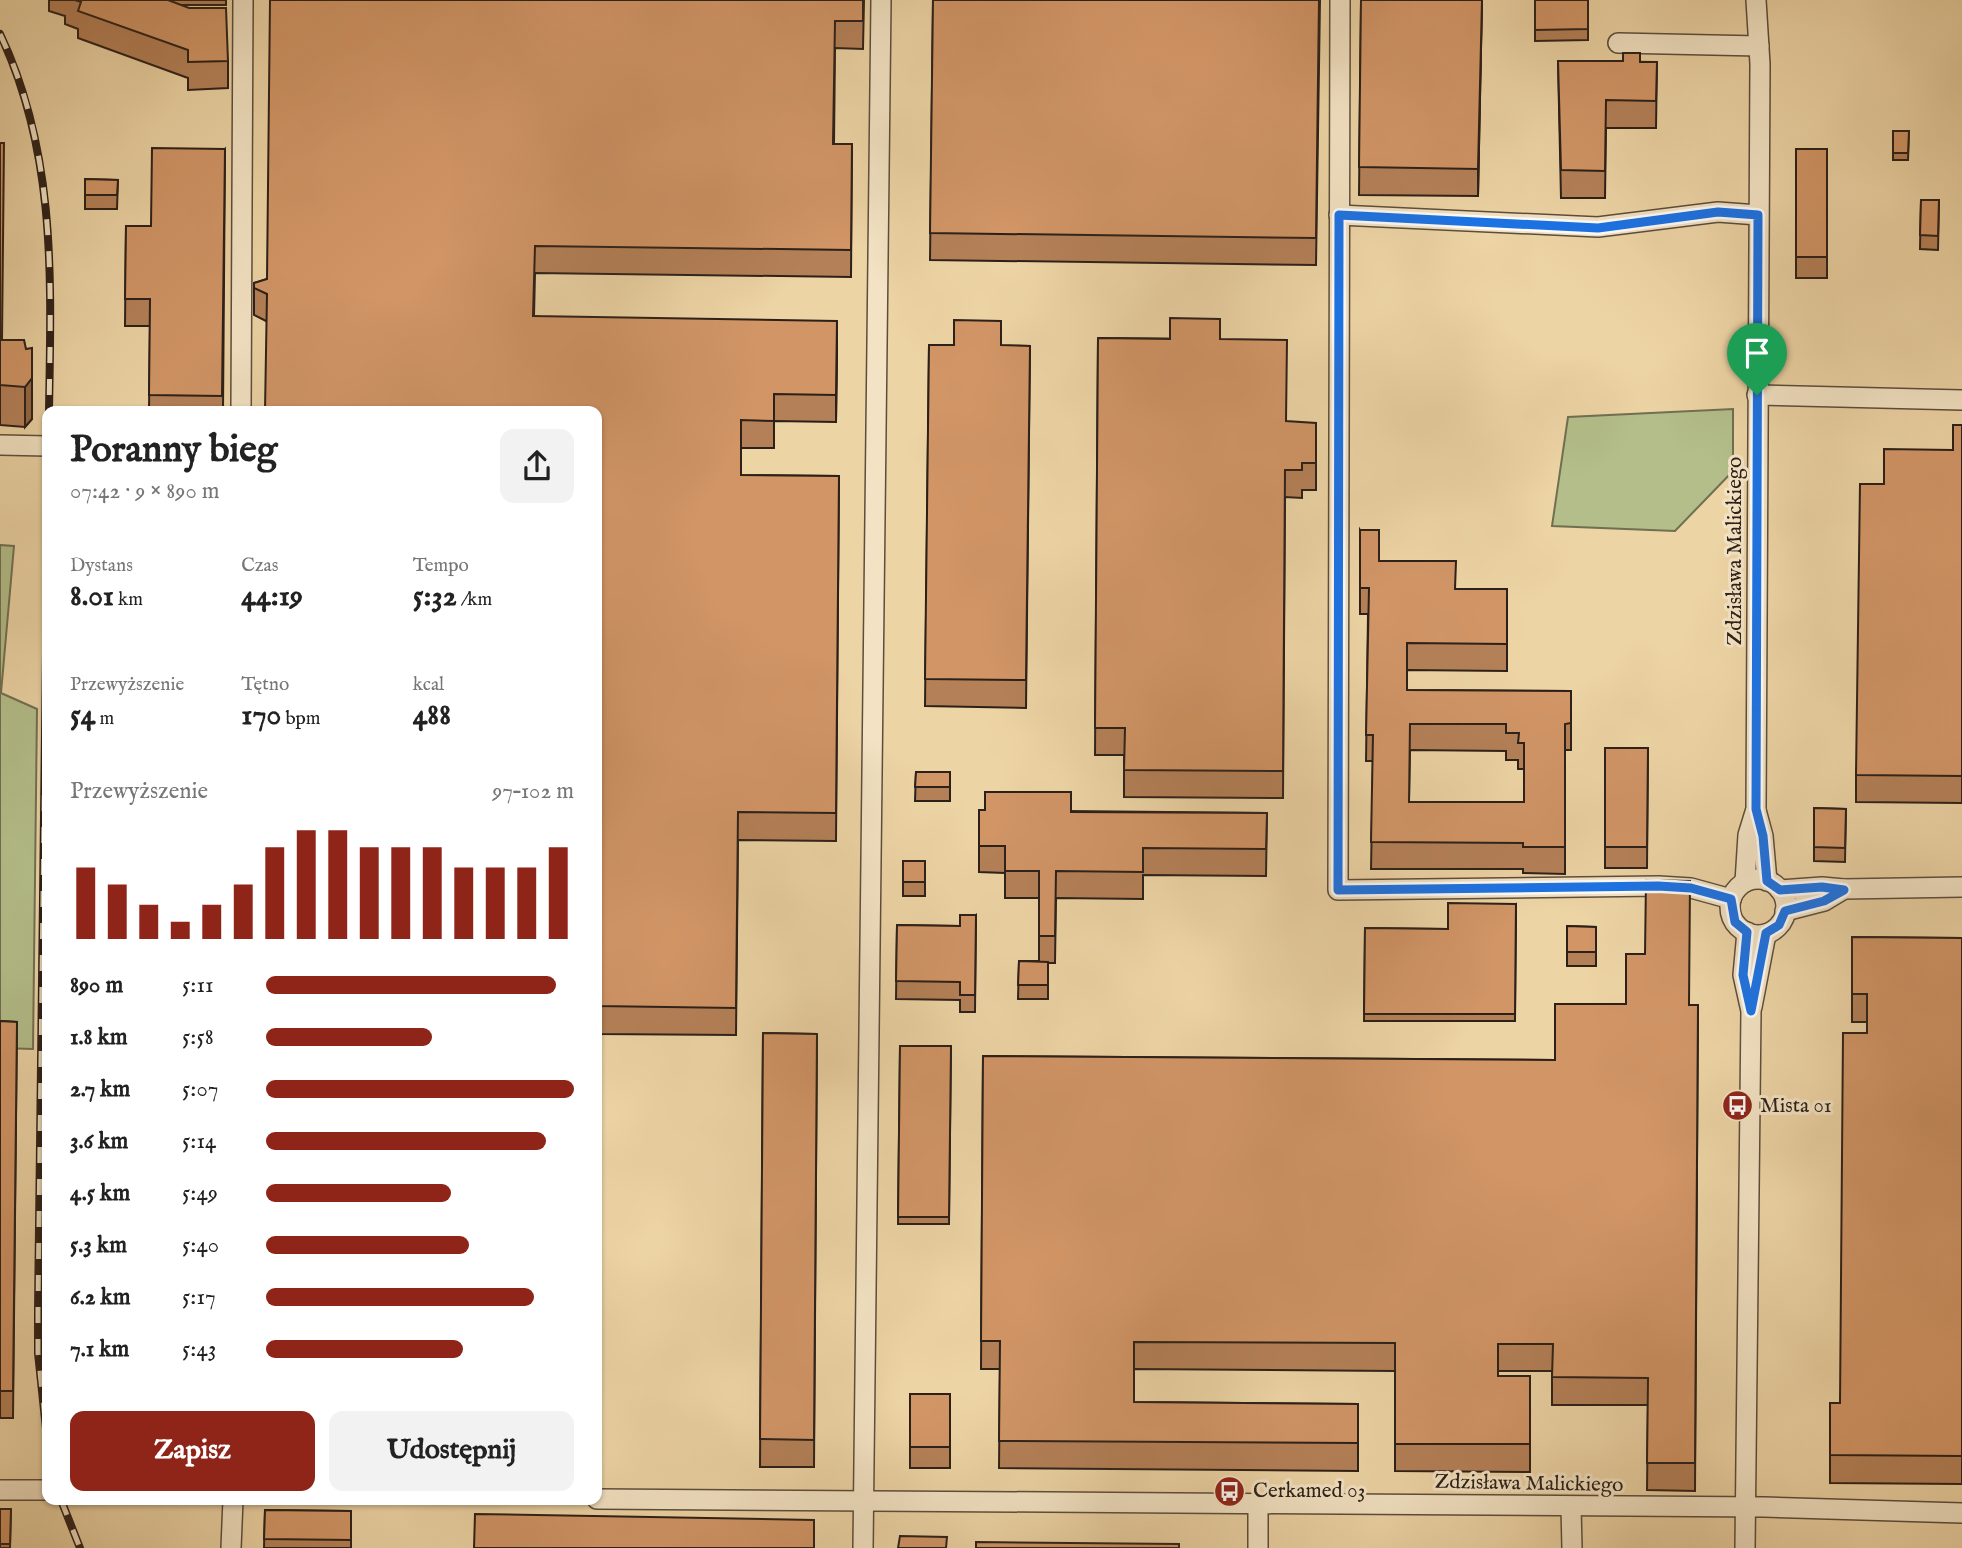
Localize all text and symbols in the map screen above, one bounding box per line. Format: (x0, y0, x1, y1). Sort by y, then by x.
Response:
pin (1727, 323, 1787, 395)
icon: arrive (1738, 334, 1776, 372)
text: Poranny bieg (70, 427, 277, 475)
button: share (500, 429, 574, 503)
street label: Zdzisława Malickiego (1722, 457, 1749, 645)
text: 07:42 · 9 × 890 m (70, 477, 220, 506)
text: Dystans (70, 554, 133, 578)
text: Czas (241, 554, 278, 578)
text: Tempo (413, 554, 469, 578)
text: 8.01 (70, 578, 114, 616)
text: 44:19 (241, 578, 303, 616)
text: 5:32 (413, 578, 457, 616)
text: km (114, 588, 143, 612)
text: /km (457, 588, 492, 612)
text: Przewyższenie (70, 673, 184, 697)
text: Tętno (241, 673, 289, 697)
text: kcal (413, 673, 444, 697)
text: 54 (70, 697, 95, 735)
text: 170 (241, 697, 281, 735)
text: 488 (413, 697, 451, 735)
text: m (95, 707, 114, 731)
text: bpm (281, 707, 321, 731)
text: Przewyższenie (70, 777, 208, 806)
text: 97–102 m (492, 777, 574, 806)
text: 890 m (70, 971, 123, 1000)
text: 5:11 (182, 971, 214, 1000)
text: 1.8 km (70, 1023, 128, 1052)
text: 5:58 (182, 1023, 214, 1052)
text: 2.7 km (70, 1075, 130, 1104)
text: 5:07 (182, 1075, 218, 1104)
bus stop icon: Mista 01 (1720, 1089, 1754, 1123)
place label: Mista 01 (1760, 1093, 1832, 1120)
text: 3.6 km (70, 1127, 128, 1156)
text: 5:14 (182, 1127, 216, 1156)
text: 4.5 km (70, 1179, 130, 1208)
text: 5:49 (182, 1179, 218, 1208)
text: 5.3 km (70, 1231, 127, 1260)
text: 5:40 (182, 1231, 219, 1260)
text: 6.2 km (70, 1283, 131, 1312)
text: 5:17 (182, 1283, 216, 1312)
text: 7.1 km (70, 1335, 129, 1364)
text: 5:43 (182, 1335, 216, 1364)
button: Zapisz (70, 1411, 315, 1491)
button: Udostępnij (329, 1411, 574, 1491)
street label: Zdzisława Malickiego (1434, 1469, 1624, 1499)
bus stop icon: Cerkamed 03 (1213, 1474, 1247, 1508)
place label: Cerkamed 03 (1253, 1478, 1365, 1505)

